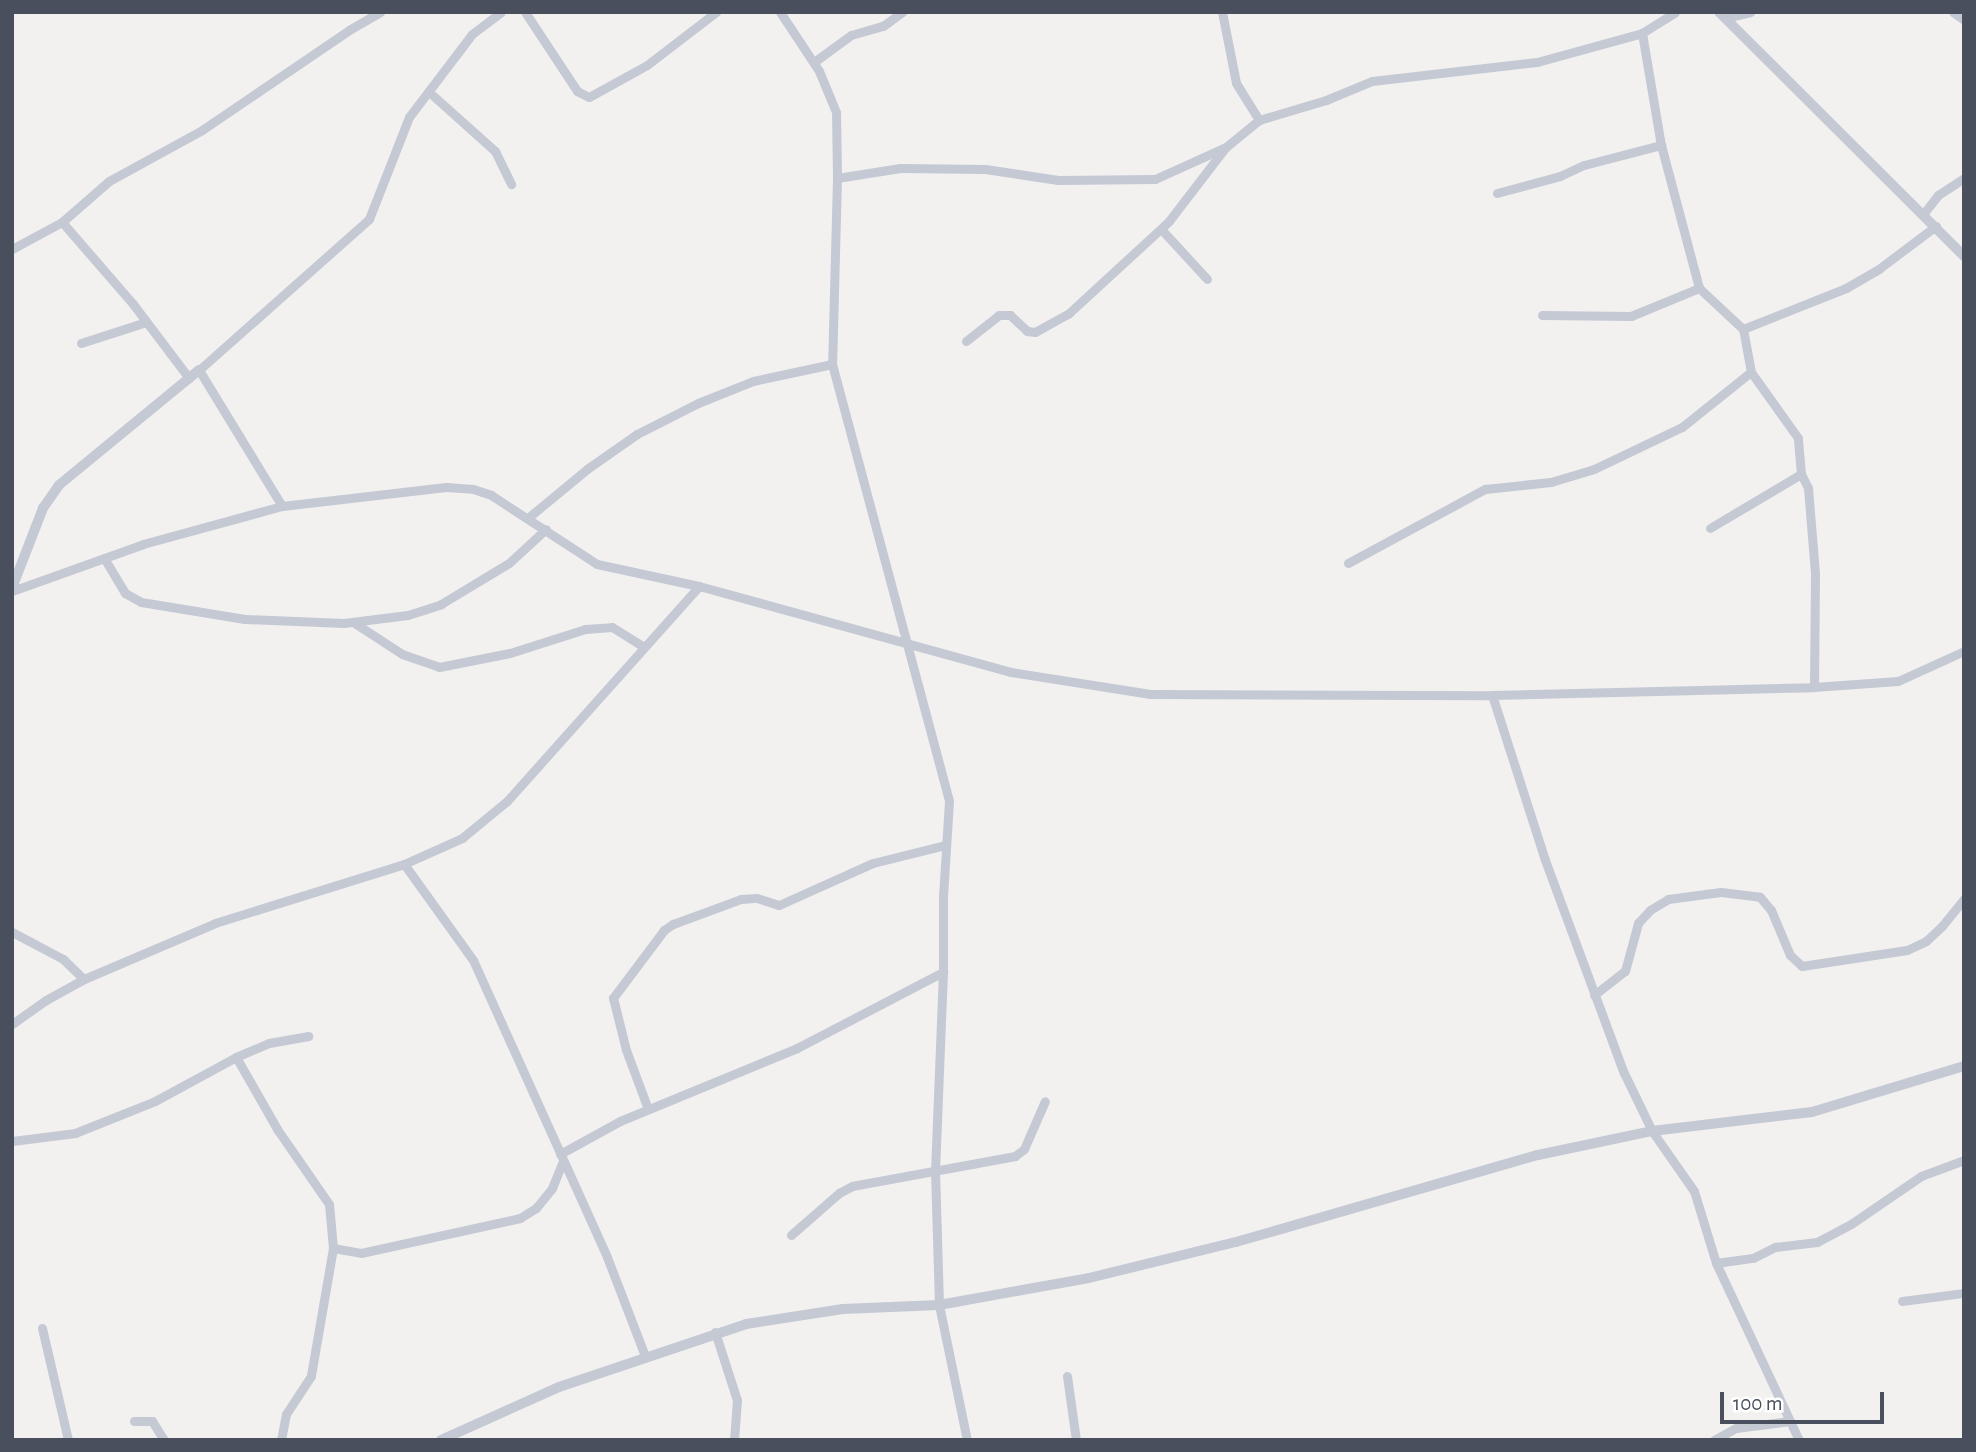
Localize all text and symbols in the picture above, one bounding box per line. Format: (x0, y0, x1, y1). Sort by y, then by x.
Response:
scale bar (1724, 1378, 1888, 1422)
text: 100 m (1733, 1393, 1783, 1414)

